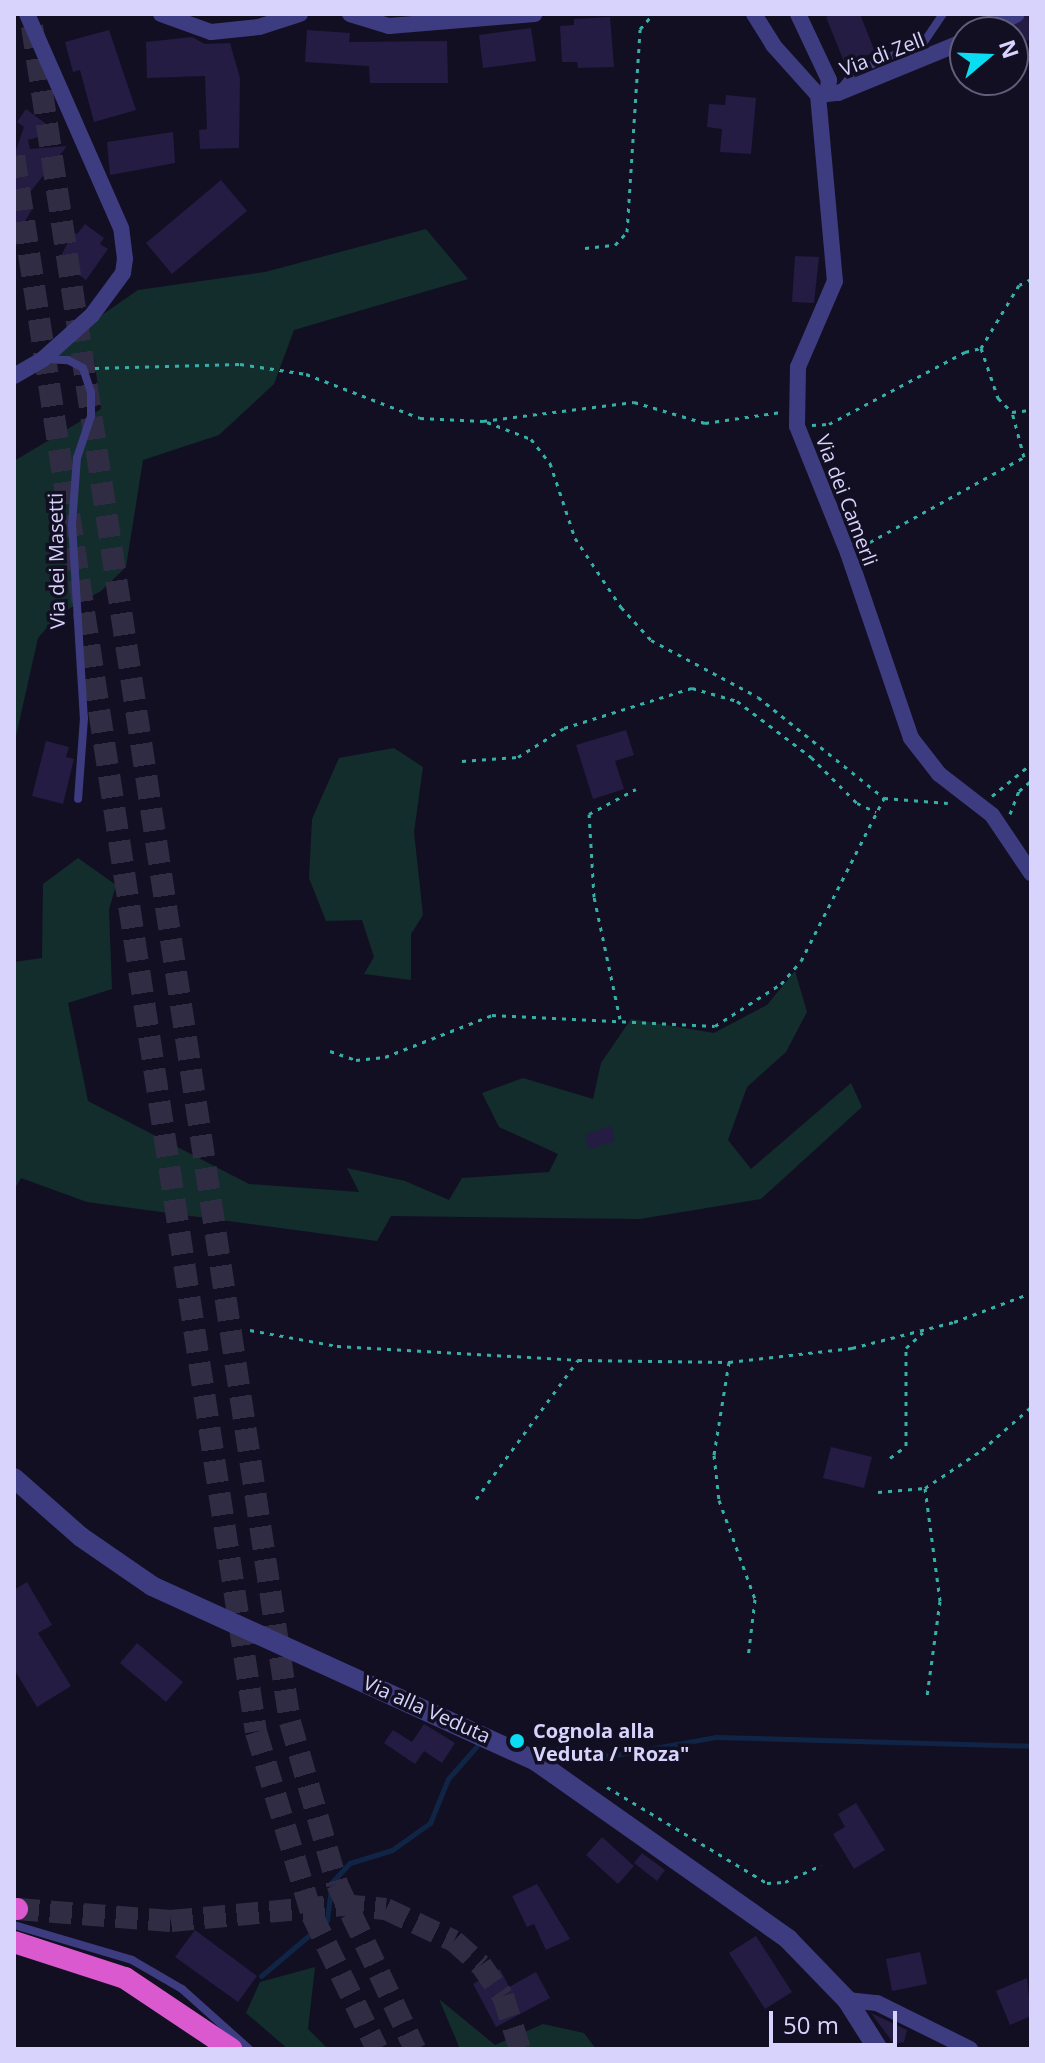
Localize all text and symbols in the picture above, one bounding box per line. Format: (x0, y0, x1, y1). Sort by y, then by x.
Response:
north arrow (949, 16, 1029, 96)
street label: Via di Zell (836, 27, 928, 81)
text: N (993, 35, 1027, 62)
street label: Via dei Camerli (811, 431, 883, 569)
street label: Via dei Masetti (43, 493, 69, 629)
street label: Via alla Veduta (360, 1670, 494, 1748)
place label: Cognola alla Veduta / "Roza" (533, 1718, 689, 1765)
marker: Cognola alla Veduta / "Roza" (508, 1732, 526, 1750)
scale bar (773, 1995, 901, 2045)
text: 50 m (783, 2008, 839, 2041)

